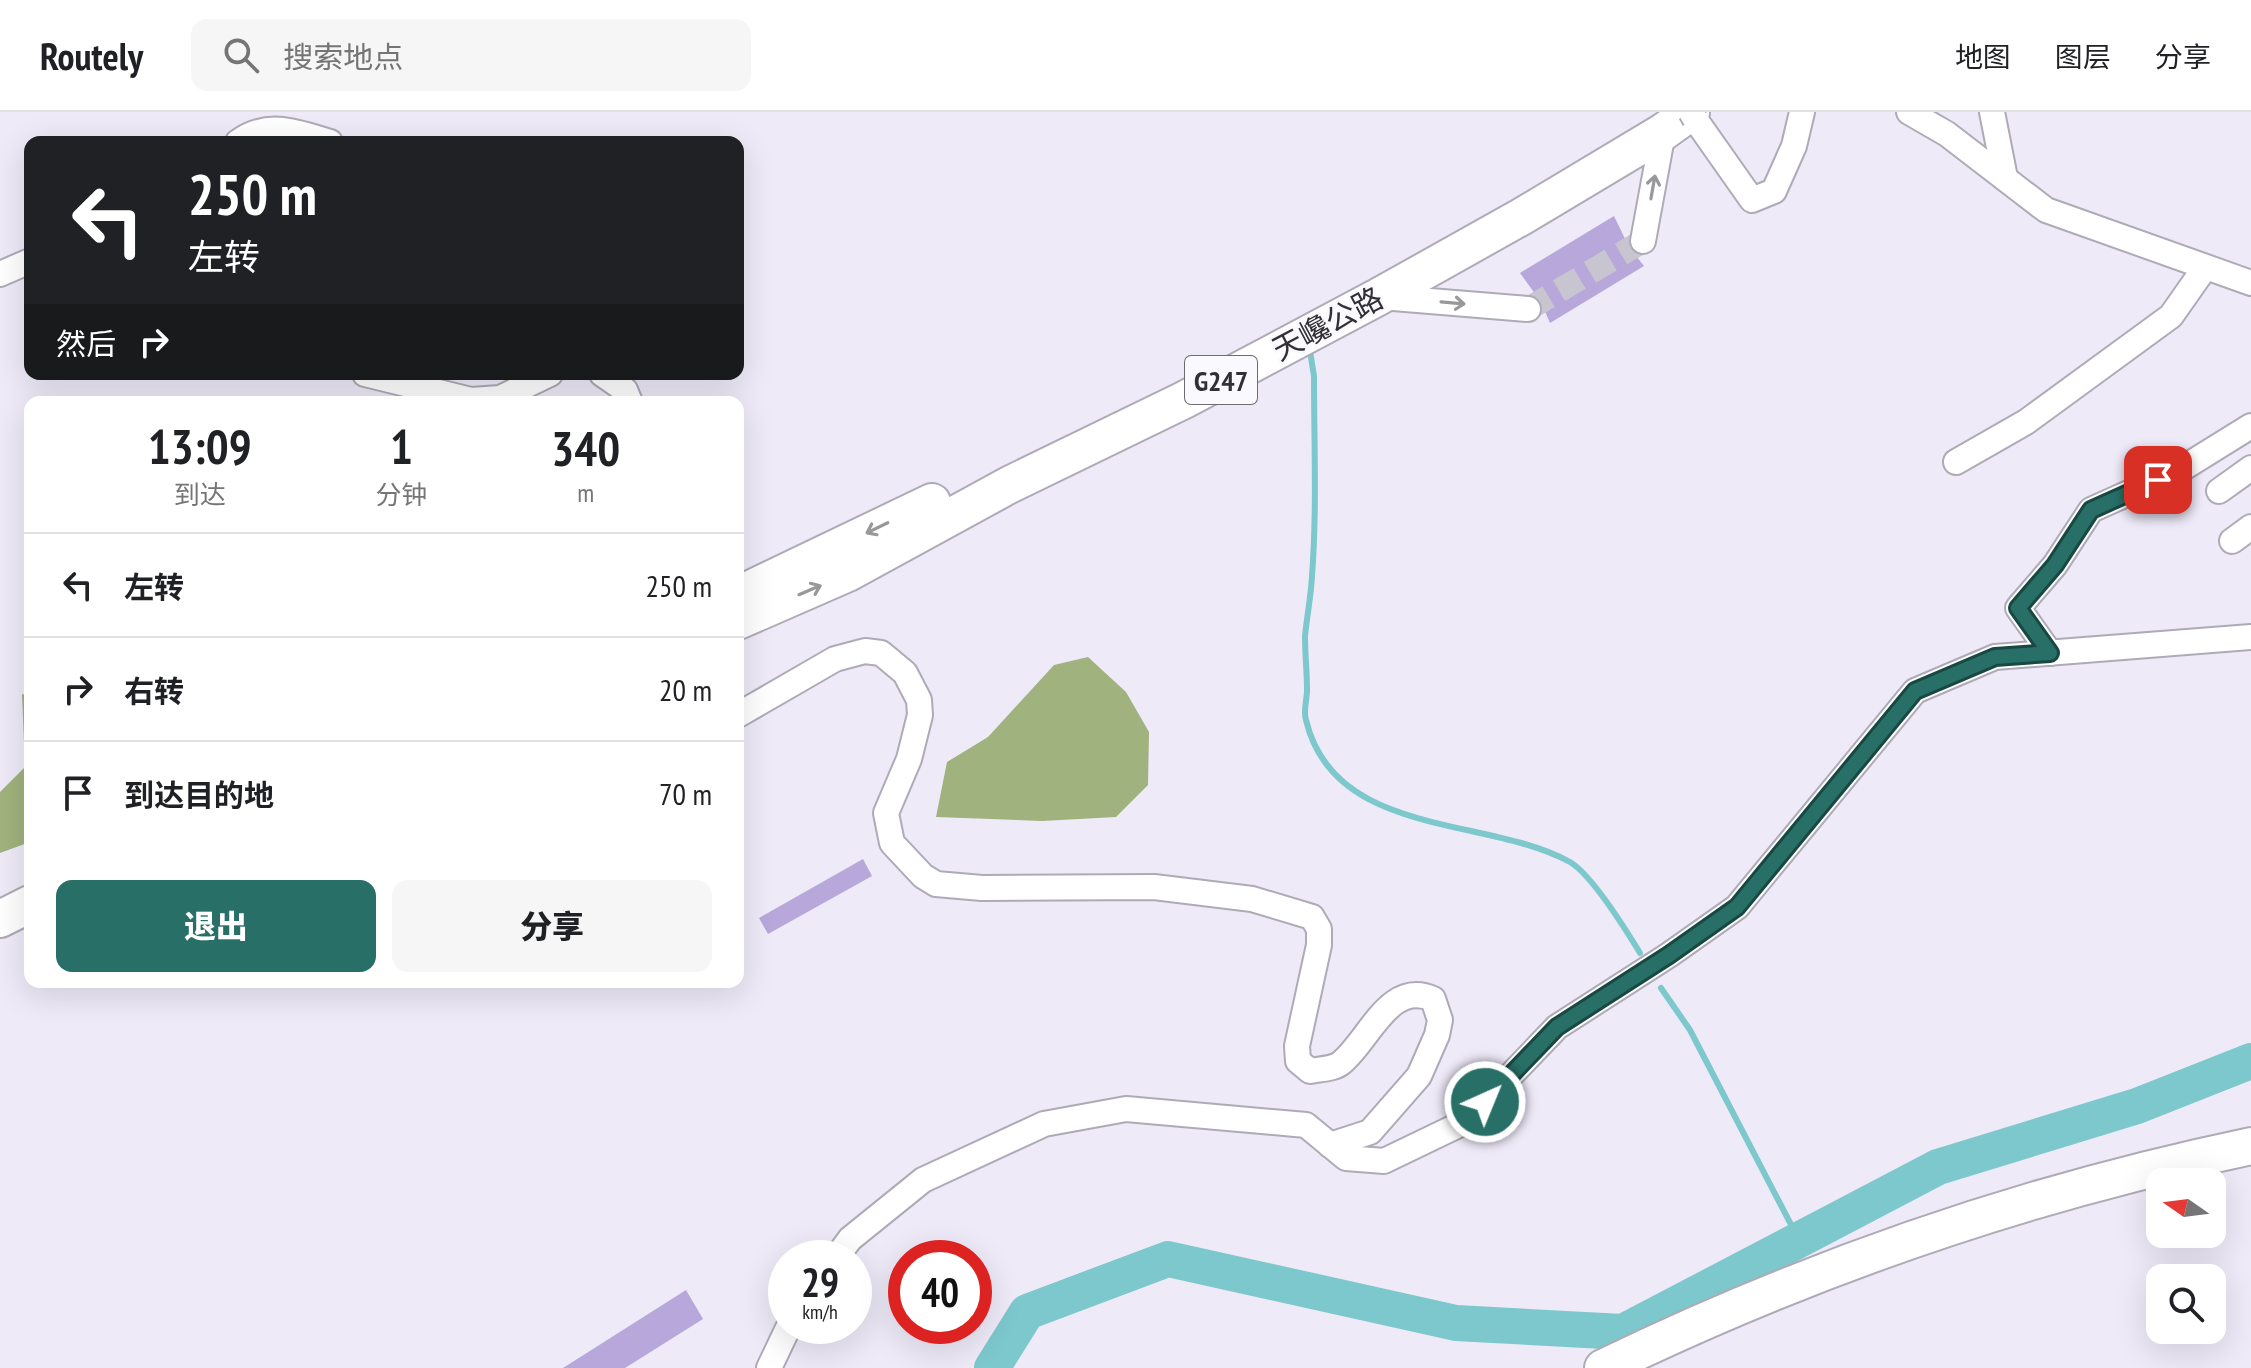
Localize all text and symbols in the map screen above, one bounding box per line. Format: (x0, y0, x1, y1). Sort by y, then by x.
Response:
search box (191, 19, 751, 91)
text: Routely (40, 31, 143, 80)
icon: search (219, 33, 263, 77)
text: 搜索地点 (283, 37, 403, 76)
text: 地图 (1955, 38, 2011, 75)
text: 图层 (2055, 38, 2111, 75)
text: 分享 (2155, 38, 2211, 75)
text: 250 m (188, 158, 317, 230)
icon: left (56, 168, 160, 272)
one-way arrow (1646, 175, 1661, 200)
text: 左转 (188, 233, 260, 280)
street label: 天巉公路 (1265, 278, 1389, 368)
one-way arrow (1439, 296, 1466, 311)
icon: right (132, 320, 176, 364)
text: 然后 (56, 324, 116, 363)
road number: G247 (1185, 356, 1257, 404)
text: 13:09 (148, 415, 252, 477)
text: 1 (390, 415, 413, 477)
text: 340 (551, 417, 620, 479)
pin (2124, 446, 2192, 514)
icon: arrive (2136, 458, 2180, 502)
text: m (577, 476, 594, 509)
text: 到达 (174, 478, 226, 511)
text: 分钟 (375, 478, 428, 511)
one-way arrow (866, 521, 890, 536)
icon: left (56, 563, 100, 607)
text: 250 m (646, 566, 712, 605)
text: 左转 (124, 567, 184, 606)
one-way arrow (797, 582, 821, 597)
icon: right (56, 667, 100, 711)
text: 20 m (659, 670, 712, 709)
text: 右转 (124, 671, 184, 710)
icon: arrive (56, 771, 100, 815)
text: 70 m (659, 774, 712, 813)
text: 到达目的地 (124, 775, 274, 814)
button: 退出 (56, 880, 376, 972)
button: 分享 (392, 880, 712, 972)
position arrow (1443, 1060, 1527, 1144)
north arrow (2146, 1168, 2226, 1248)
map controls (2146, 1168, 2226, 1344)
speed limit sign: 40 (888, 1240, 992, 1344)
text: 29 (801, 1256, 839, 1308)
button: search (2146, 1264, 2226, 1344)
text: km/h (802, 1299, 838, 1325)

